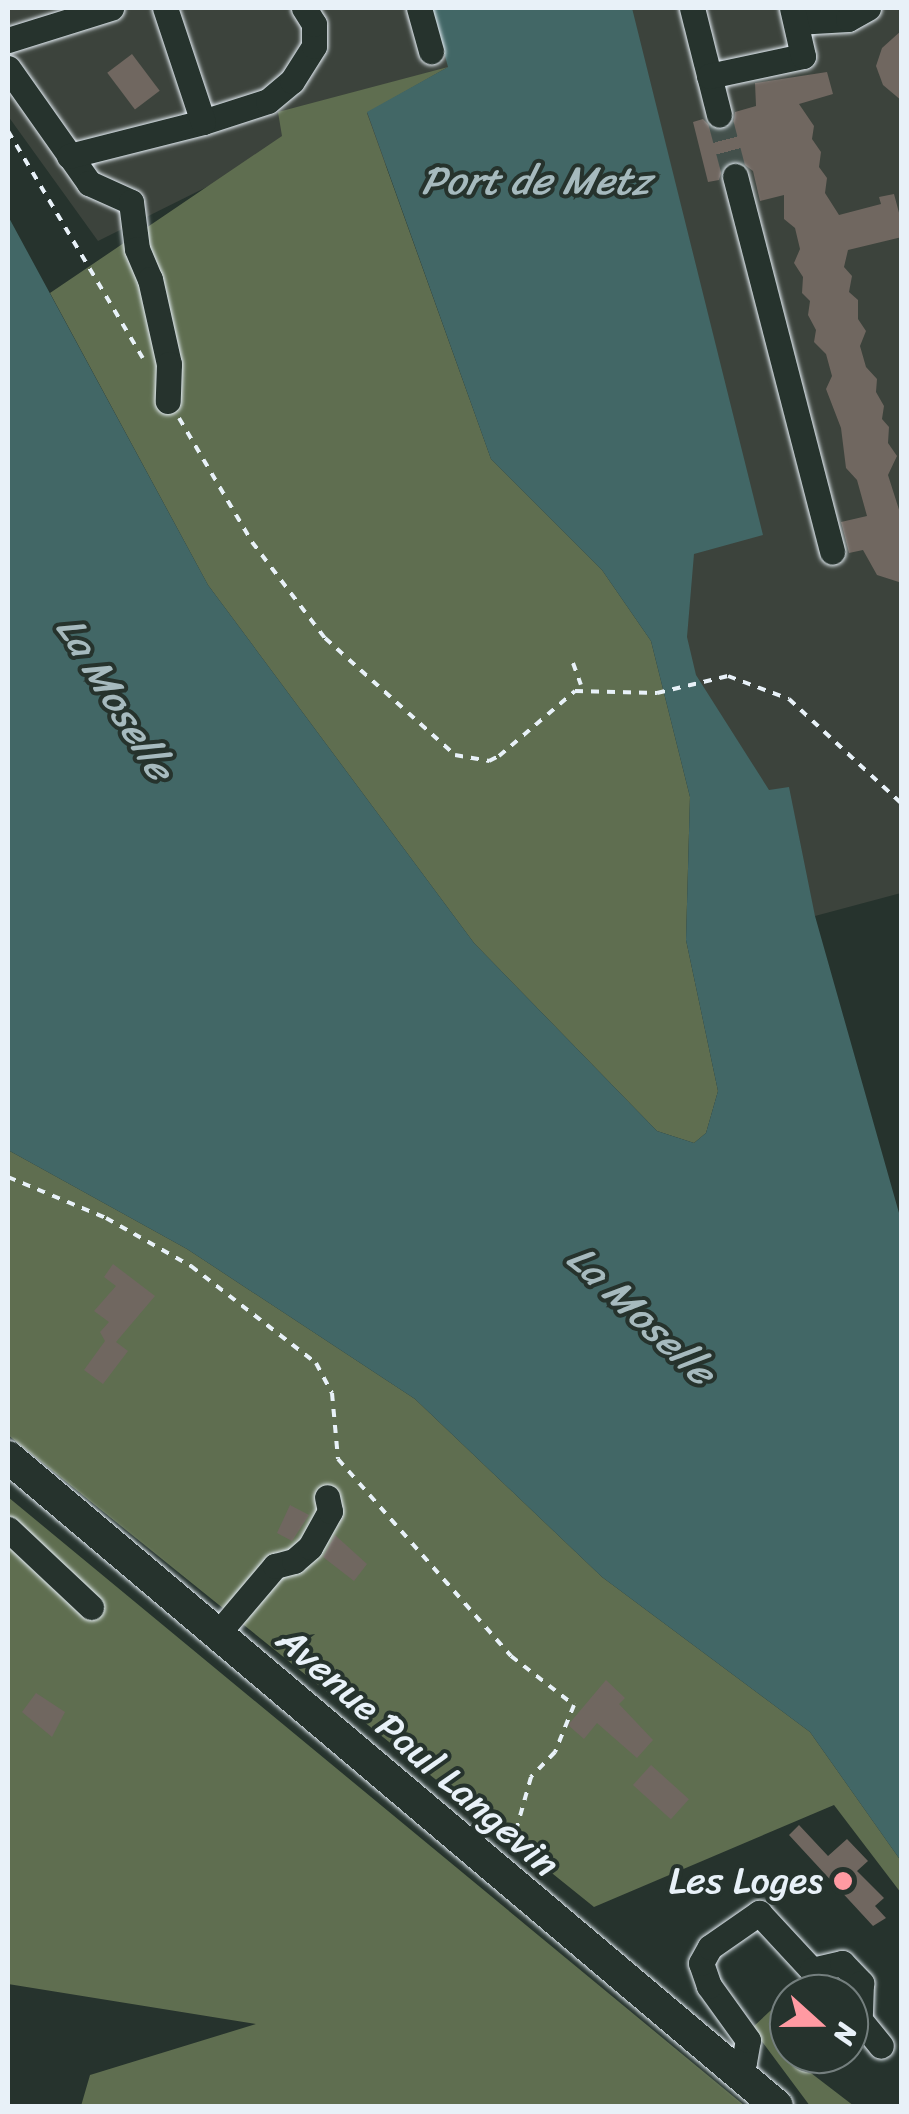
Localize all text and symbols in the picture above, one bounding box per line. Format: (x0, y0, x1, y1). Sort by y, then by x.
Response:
water label: Port de Metz (421, 157, 651, 205)
water label: La Moselle (46, 608, 184, 788)
water label: La Moselle (558, 1235, 724, 1395)
street label: Avenue Paul Langevin (268, 1617, 568, 1887)
place label: Les Loges (665, 1858, 823, 1904)
marker: Les Loges (832, 1870, 854, 1892)
north arrow (769, 1974, 869, 2074)
text: N (819, 2016, 872, 2052)

